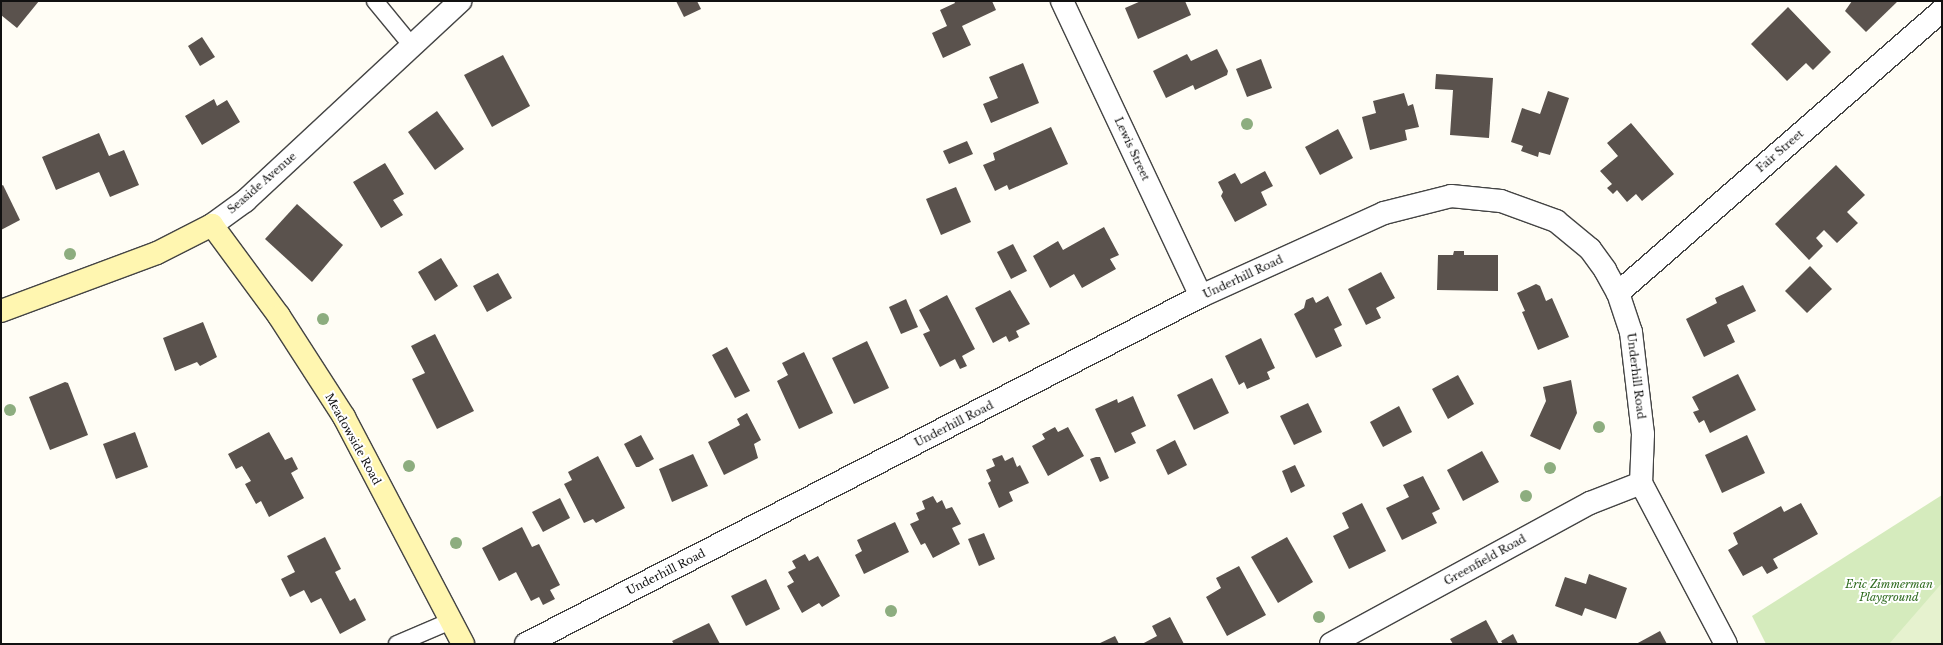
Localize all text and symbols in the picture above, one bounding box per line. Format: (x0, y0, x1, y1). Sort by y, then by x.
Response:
street label: Lewis Street (1112, 115, 1152, 183)
street label: Fair Street (1754, 127, 1806, 175)
street label: Seaside Avenue (225, 149, 299, 217)
street label: Underhill Road (1201, 253, 1285, 301)
street label: Underhill Road (1624, 332, 1648, 420)
street label: Meadowside Road (322, 391, 384, 487)
street label: Underhill Road (912, 398, 996, 450)
street label: Greenfield Road (1442, 532, 1528, 588)
street label: Underhill Road (624, 546, 708, 598)
park label: Eric Zimmerman Playground (1845, 578, 1933, 604)

